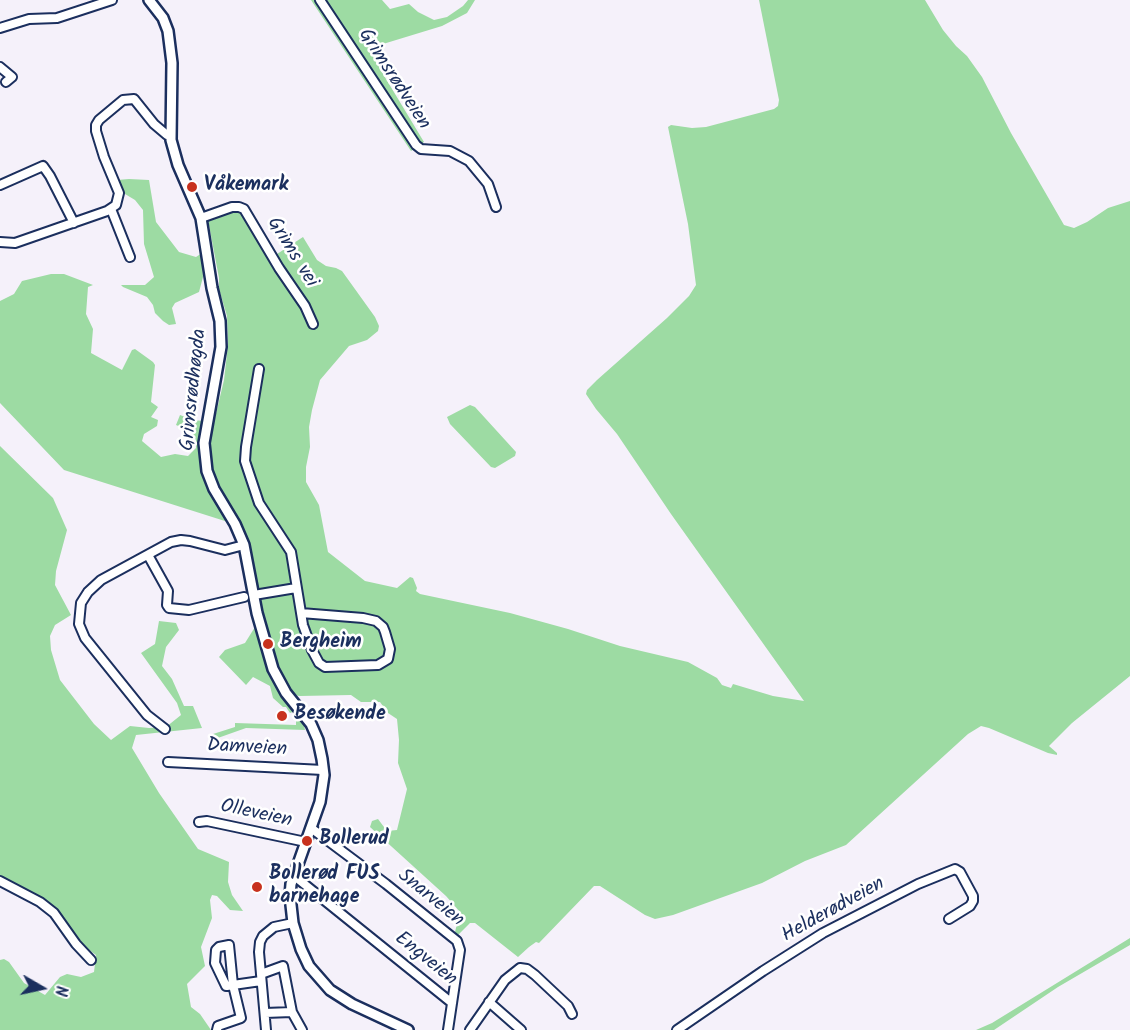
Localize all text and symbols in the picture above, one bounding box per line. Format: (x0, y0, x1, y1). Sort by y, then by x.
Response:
street label: Grimsrødveien (351, 25, 435, 135)
place label: Våkemark (204, 175, 288, 199)
marker: Våkemark (185, 180, 199, 194)
street label: Grims vei (260, 213, 322, 293)
street label: Grimsrødhøgda (177, 328, 213, 452)
place label: Bergheim (280, 632, 362, 656)
marker: Bergheim (261, 637, 275, 651)
place label: Besøkende (294, 704, 386, 728)
marker: Besøkende (275, 709, 289, 723)
street label: Damveien (206, 735, 288, 763)
street label: Olleveien (218, 796, 294, 834)
place label: Bollerud (319, 829, 389, 853)
marker: Bollerud (300, 834, 314, 848)
place label: Bollerød FUS barnehage (269, 864, 380, 911)
street label: Snarveien (392, 865, 468, 933)
street label: Helderødveien (778, 873, 890, 949)
marker: Bollerød FUS barnehage (250, 880, 264, 894)
street label: Engveien (389, 927, 461, 993)
north arrow (12, 958, 72, 1018)
text: N (47, 984, 73, 998)

